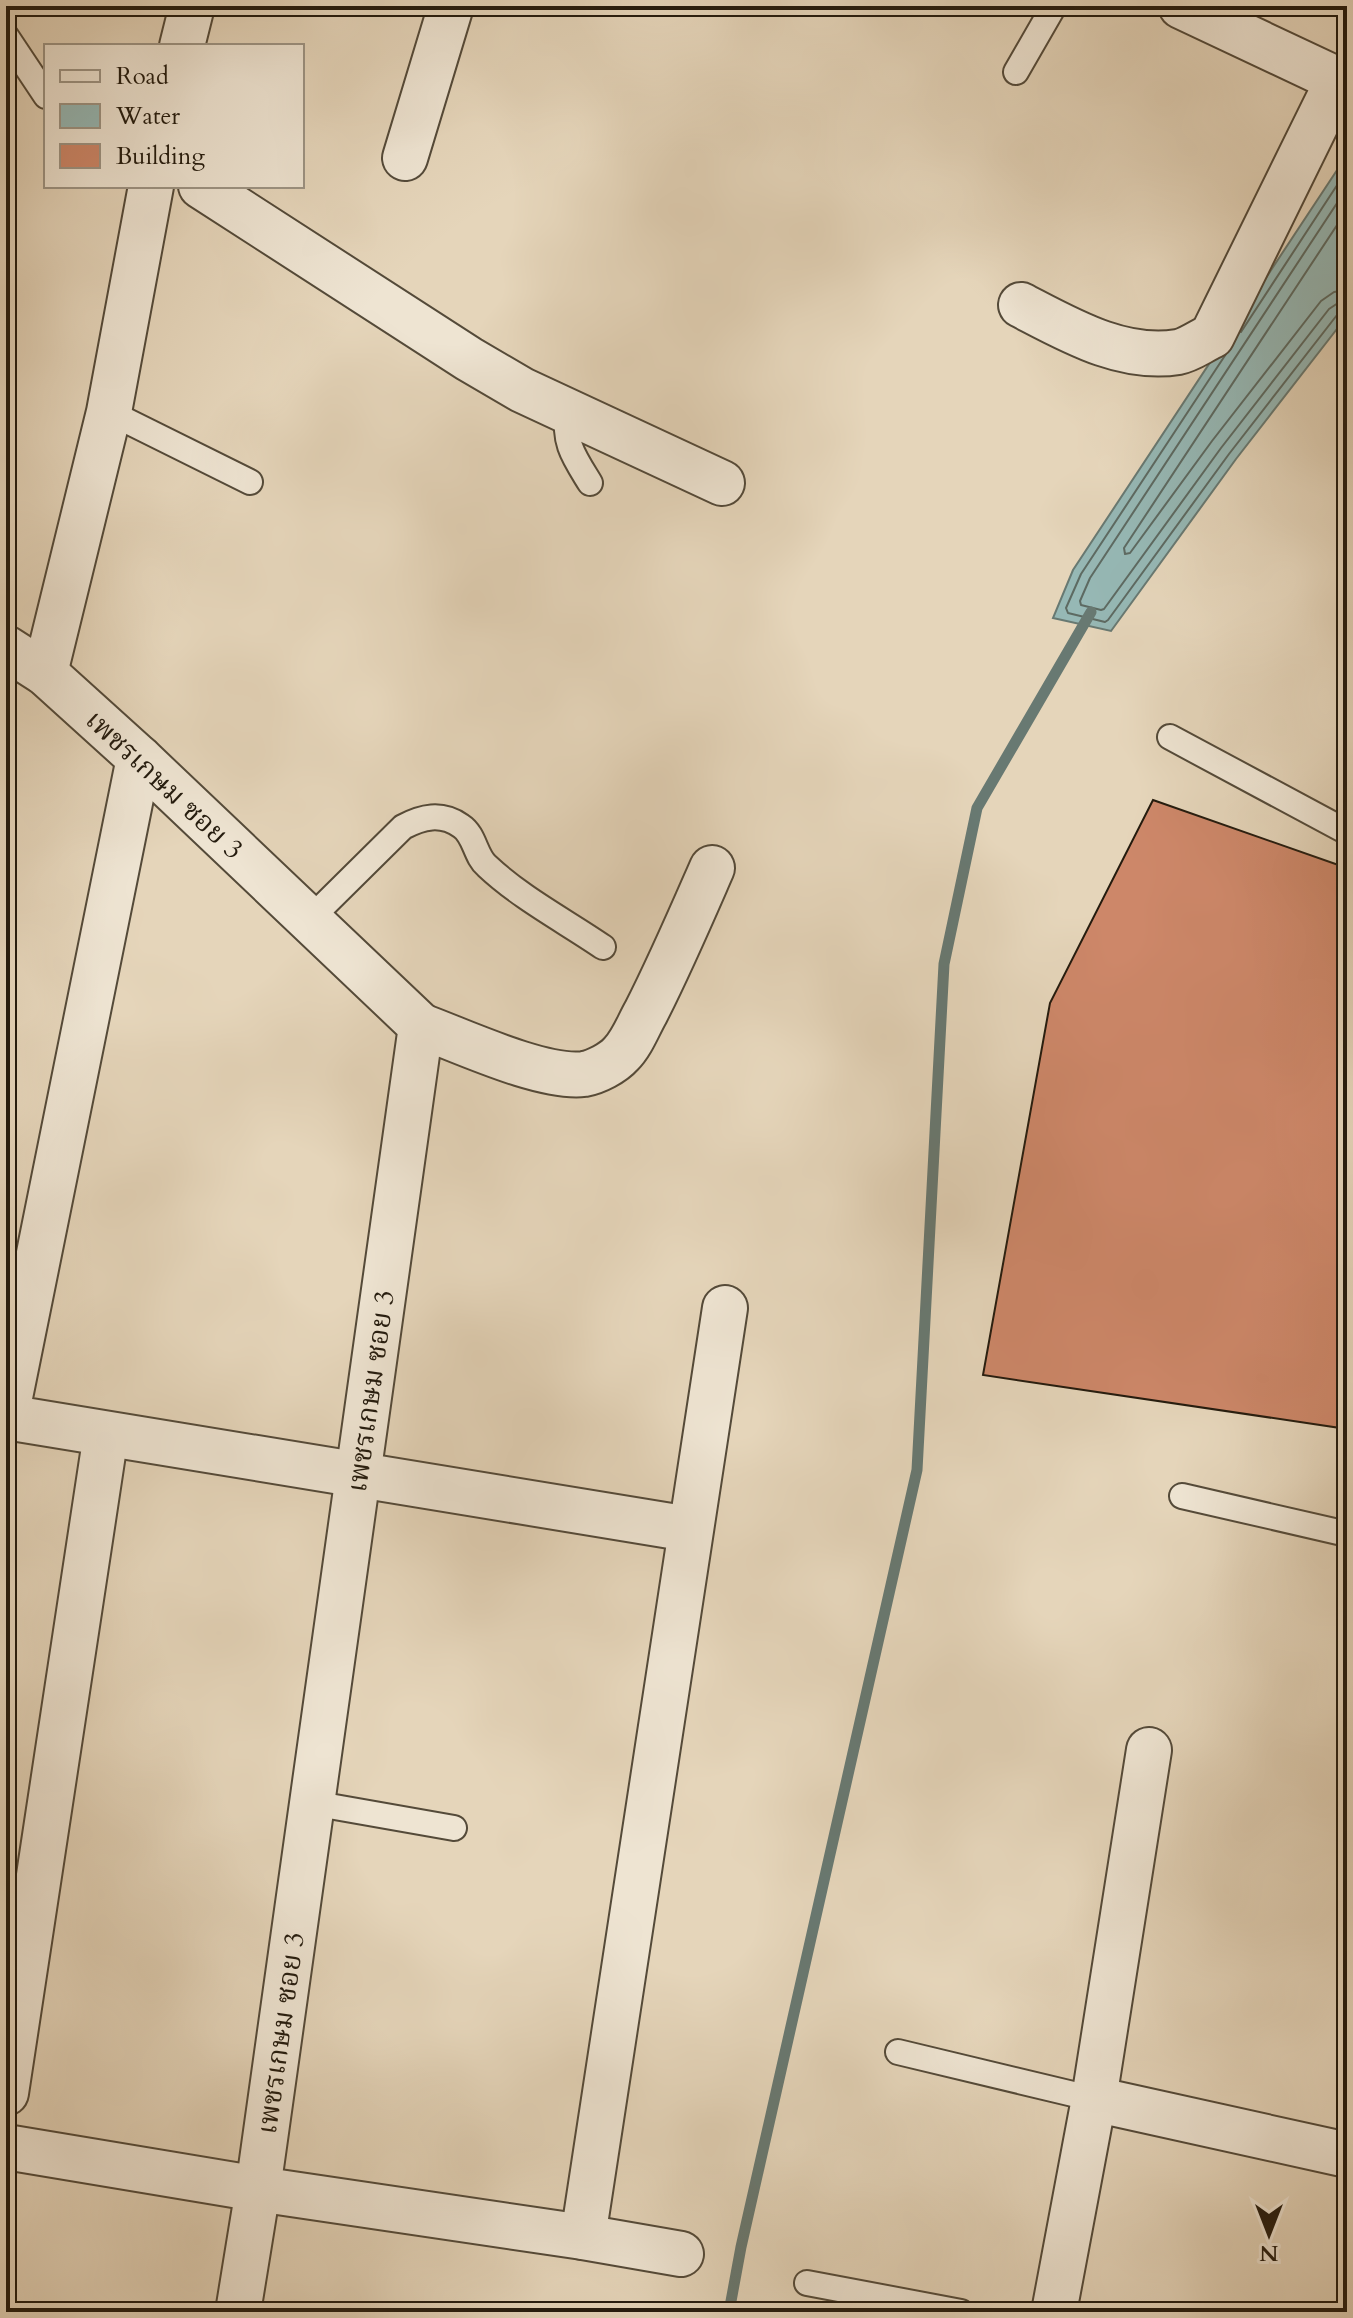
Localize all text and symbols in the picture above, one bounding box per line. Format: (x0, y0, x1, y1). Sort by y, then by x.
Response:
legend (44, 44, 304, 188)
text: Road (116, 60, 169, 93)
text: Water (115, 100, 180, 133)
text: Building (116, 140, 206, 173)
street label: เพชรเกษม ซอย 3 (77, 701, 252, 868)
street label: เพชรเกษม ซอย 3 (338, 1288, 404, 1495)
street label: เพชรเกษม ซอย 3 (248, 1930, 314, 2137)
north arrow (1229, 2194, 1309, 2274)
text: N (1259, 2238, 1279, 2268)

